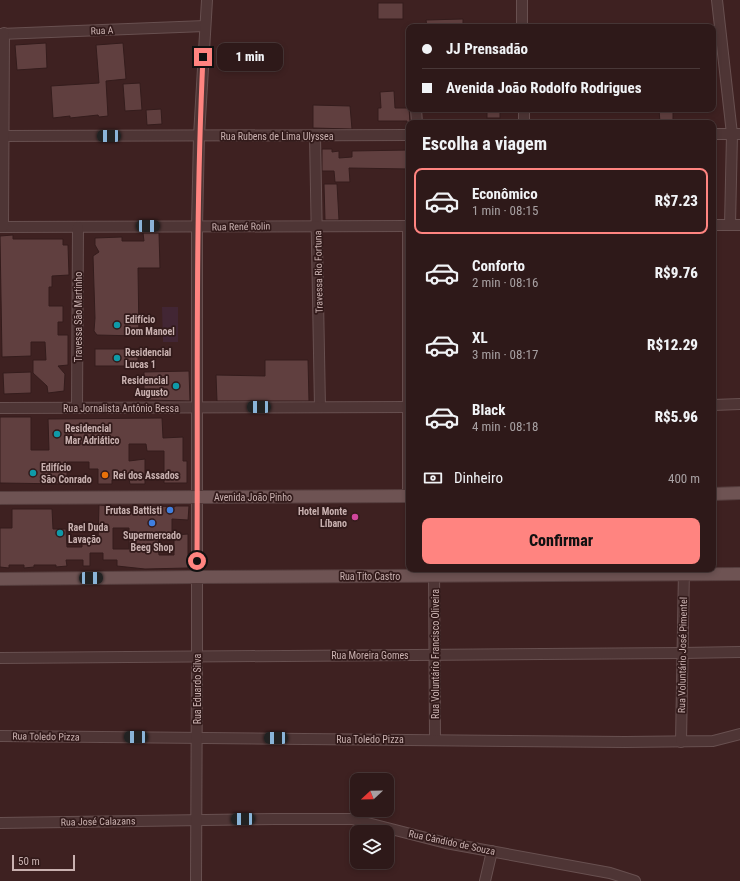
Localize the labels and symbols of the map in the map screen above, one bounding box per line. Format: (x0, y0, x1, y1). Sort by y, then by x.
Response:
street label: Rua A (90, 25, 114, 36)
callout: 1 min (217, 43, 283, 71)
route end (194, 48, 212, 66)
car (97, 130, 121, 142)
street label: Rua Rubens de Lima Ulyssea (221, 131, 334, 142)
car (136, 220, 160, 232)
street label: Rua René Rolin (212, 220, 271, 233)
street label: Travessa Rio Fortuna (312, 230, 325, 314)
street label: Travessa São Martinho (73, 272, 84, 362)
place label: Edifício Dom Manoel (125, 314, 175, 337)
marker: Edifício Dom Manoel (112, 320, 122, 330)
place label: Residencial Lucas 1 (125, 347, 171, 370)
marker: Residencial Lucas 1 (112, 353, 122, 363)
place label: Residencial Augusto (122, 375, 168, 398)
marker: Residencial Augusto (171, 381, 181, 391)
car (247, 401, 271, 413)
street label: Rua Jornalista Antônio Bessa (63, 403, 179, 414)
place label: Residencial Mar Adriático (65, 423, 120, 446)
marker: Residencial Mar Adriático (52, 429, 62, 439)
place label: Edifício São Conrado (41, 462, 92, 485)
marker: Edifício São Conrado (28, 468, 38, 478)
marker: Rei dos Assados (100, 470, 110, 480)
place label: Rei dos Assados (113, 470, 180, 481)
street label: Avenida João Pinho (214, 492, 292, 503)
place label: Frutas Battisti (105, 505, 162, 516)
marker: Frutas Battisti (165, 505, 175, 515)
place label: Hotel Monte Líbano (298, 506, 347, 529)
marker: Hotel Monte Líbano (350, 512, 360, 522)
marker: Supermercado Beeg Shop (147, 518, 157, 528)
place label: Rael Duda Lavação (68, 522, 108, 545)
marker: Rael Duda Lavação (55, 528, 65, 538)
place label: Supermercado Beeg Shop (123, 530, 181, 553)
route start (188, 552, 206, 570)
street label: Rua Tito Castro (340, 571, 400, 582)
car (79, 572, 103, 584)
street label: Rua Voluntário Francisco Oliveira (430, 589, 441, 719)
street label: Rua Voluntário José Pimentel (676, 597, 689, 713)
street label: Rua Moreira Gomes (331, 650, 409, 661)
street label: Rua Eduardo Silva (192, 653, 203, 724)
street label: Rua Toledo Pizza (12, 730, 80, 743)
car (124, 731, 148, 743)
car (264, 732, 288, 744)
street label: Rua Toledo Pizza (336, 734, 404, 745)
north arrow (350, 773, 394, 817)
car (231, 813, 255, 825)
street label: Rua José Calazans (61, 815, 136, 828)
street label: Rua Cândido de Souza (408, 828, 496, 857)
scale bar (12, 853, 75, 872)

